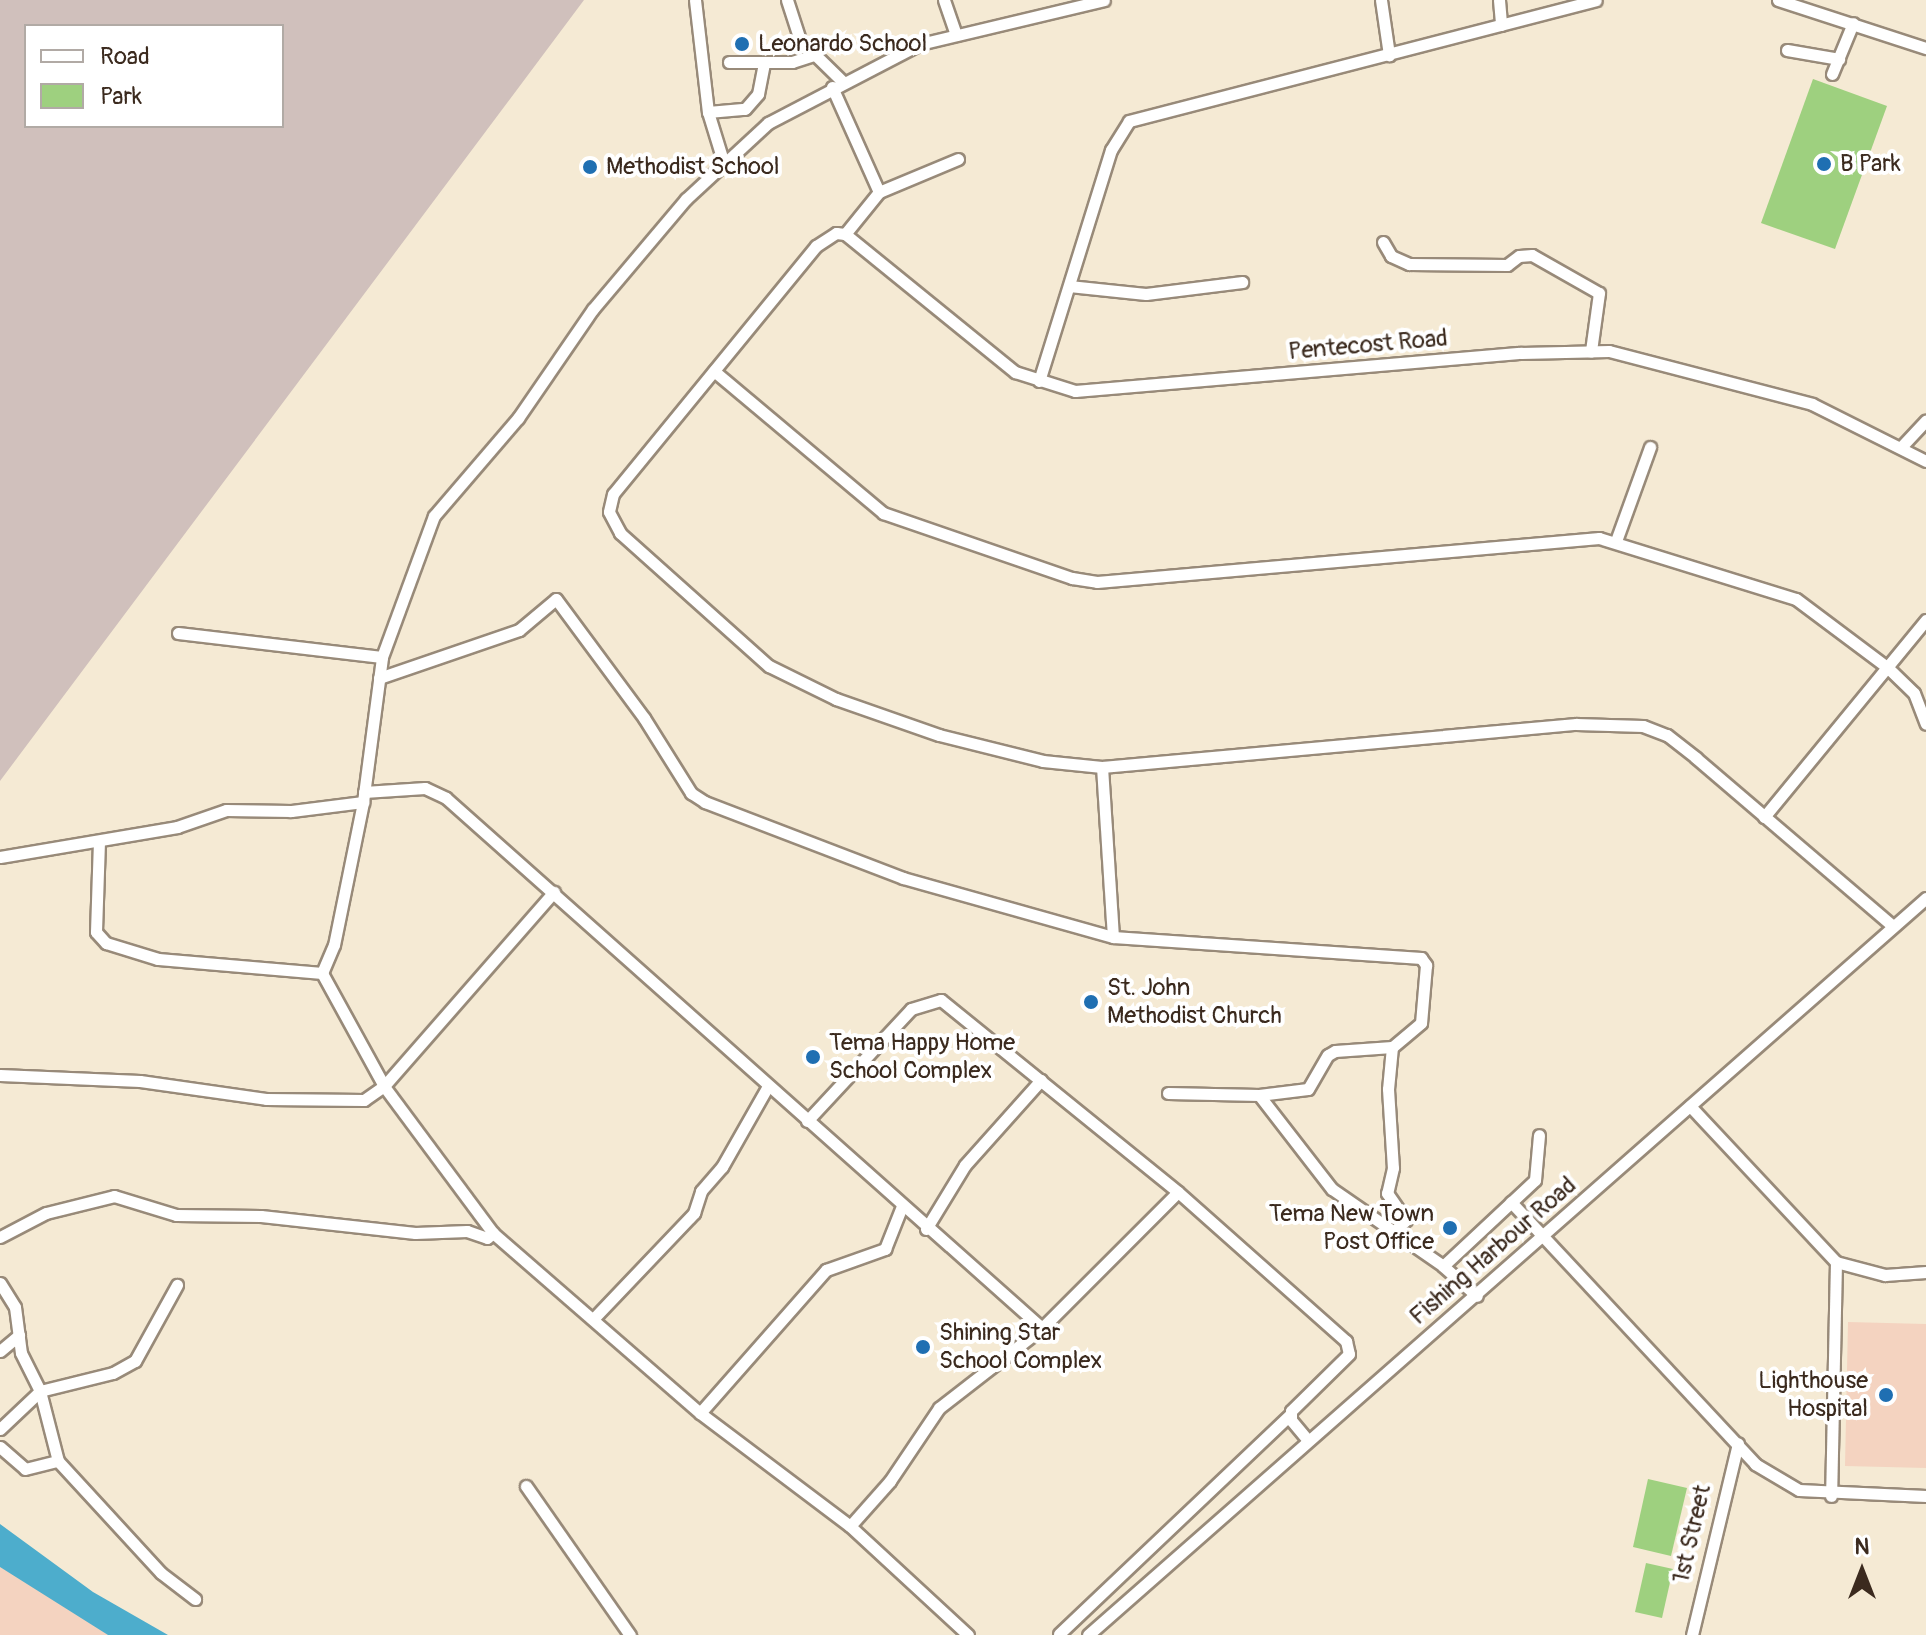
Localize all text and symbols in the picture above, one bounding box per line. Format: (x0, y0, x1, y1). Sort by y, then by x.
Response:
legend (24, 24, 284, 128)
place label: Leonardo School (758, 30, 927, 58)
marker: Leonardo School (733, 35, 751, 53)
text: Road (100, 42, 150, 71)
text: Park (100, 82, 142, 111)
place label: B Park (1840, 150, 1901, 178)
place label: Methodist School (606, 153, 780, 181)
marker: B Park (1815, 155, 1833, 173)
marker: Methodist School (581, 158, 599, 176)
street label: Pentecost Road (1287, 324, 1449, 366)
place label: St. John Methodist Church (1107, 974, 1282, 1030)
marker: St. John Methodist Church (1082, 993, 1100, 1011)
place label: Tema Happy Home School Complex (829, 1029, 1015, 1085)
marker: Tema Happy Home School Complex (804, 1048, 822, 1066)
street label: Fishing Harbour Road (1404, 1171, 1582, 1331)
place label: Tema New Town Post Office (1269, 1200, 1434, 1256)
marker: Tema New Town Post Office (1441, 1219, 1459, 1237)
place label: Shining Star School Complex (939, 1319, 1102, 1375)
marker: Shining Star School Complex (914, 1338, 932, 1356)
place label: Lighthouse Hospital (1758, 1367, 1868, 1423)
marker: Lighthouse Hospital (1875, 1384, 1897, 1406)
street label: 1st Street (1667, 1482, 1717, 1586)
north arrow (1822, 1531, 1902, 1611)
text: N (1855, 1533, 1869, 1561)

